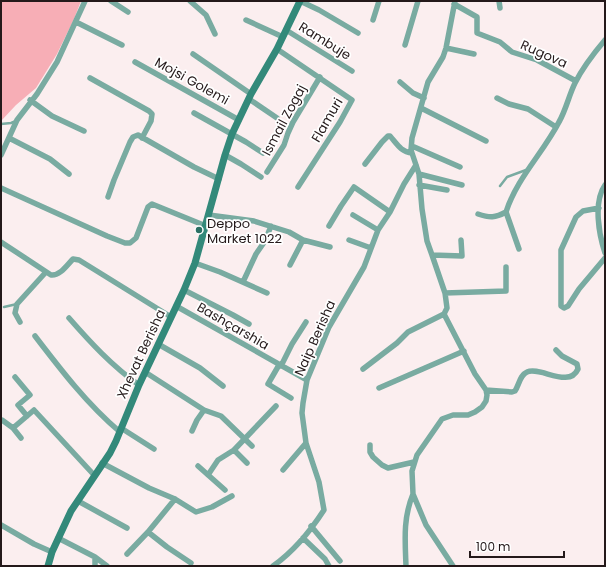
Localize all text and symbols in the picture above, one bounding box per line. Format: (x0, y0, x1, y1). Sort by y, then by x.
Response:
street label: Rambuje (295, 17, 355, 65)
street label: Rugova (518, 35, 570, 73)
street label: Mojsi Golemi (151, 53, 233, 109)
street label: Ismail Zogaj (257, 81, 311, 159)
street label: Flamuri (307, 94, 347, 146)
place label: Deppo Market 1022 (207, 214, 282, 248)
marker: Deppo Market 1022 (194, 225, 204, 235)
street label: Naip Berisha (290, 297, 340, 379)
street label: Bashçarshia (193, 298, 273, 354)
street label: Xhevat Berisha (112, 306, 170, 402)
scale bar (470, 533, 564, 559)
text: 100 m (476, 538, 510, 555)

